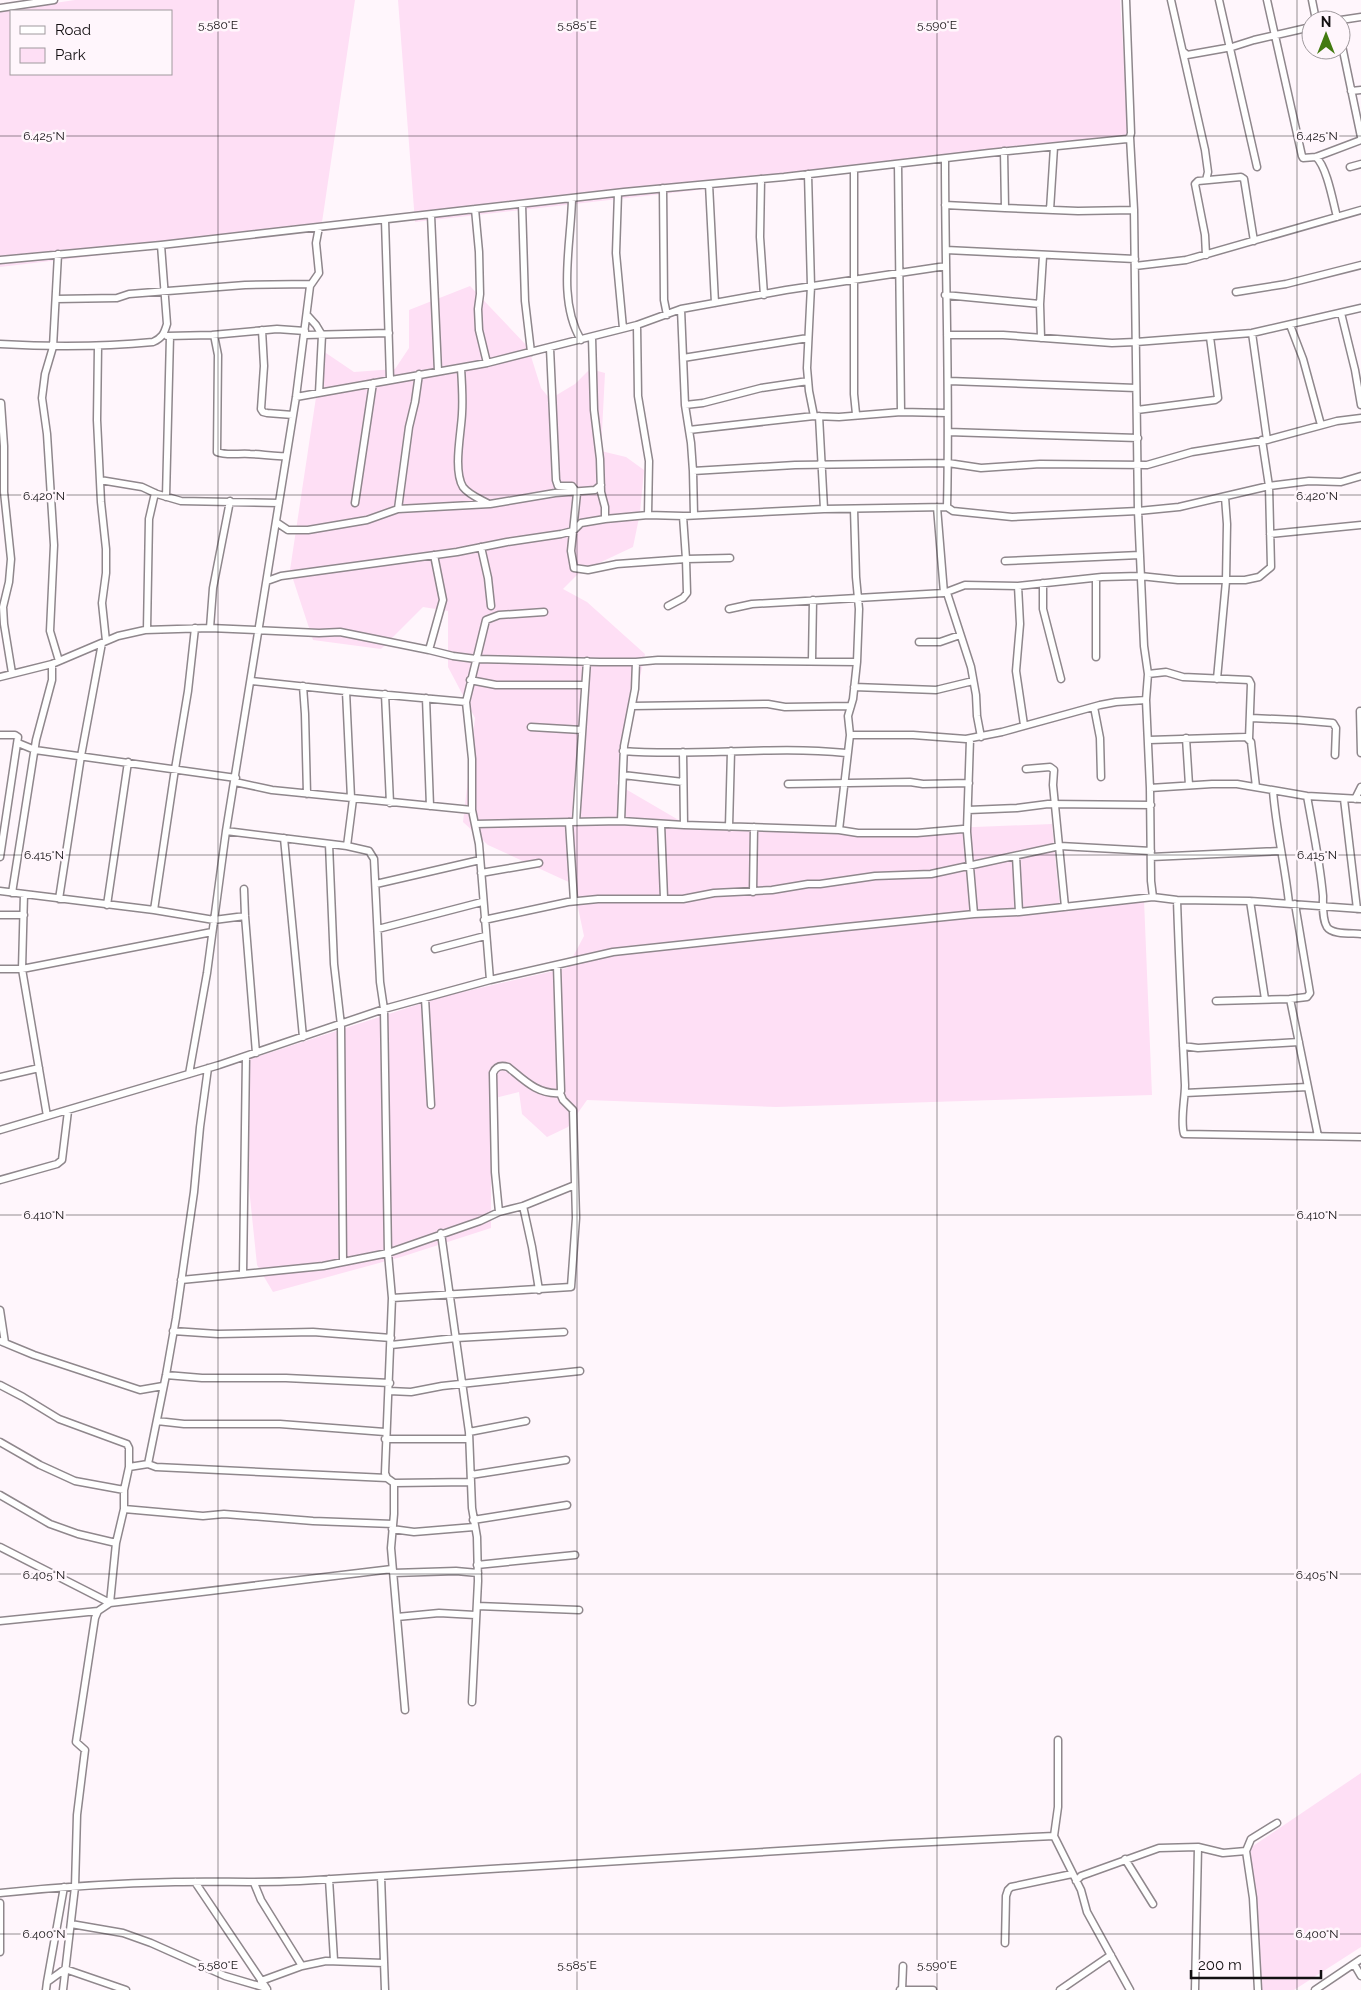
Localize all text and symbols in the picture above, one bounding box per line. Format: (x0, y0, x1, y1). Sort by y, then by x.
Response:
legend (10, 10, 172, 75)
north arrow (1301, 10, 1351, 60)
text: N (1321, 14, 1331, 30)
text: 5.580°E (198, 18, 238, 32)
text: 5.585°E (557, 18, 597, 32)
text: 5.590°E (917, 18, 957, 32)
text: Road (55, 21, 91, 39)
text: Park (55, 46, 86, 64)
text: 6.425°N (23, 129, 65, 143)
text: 6.425°N (1296, 129, 1338, 143)
text: 6.420°N (23, 489, 65, 503)
text: 6.420°N (1296, 489, 1338, 503)
text: 6.415°N (24, 848, 64, 862)
text: 6.415°N (1297, 848, 1337, 862)
text: 6.410°N (24, 1208, 64, 1222)
text: 6.410°N (1297, 1208, 1337, 1222)
text: 6.405°N (23, 1568, 65, 1582)
text: 6.405°N (1296, 1568, 1338, 1582)
text: 6.400°N (23, 1927, 65, 1941)
text: 6.400°N (1296, 1927, 1338, 1941)
scale bar (1191, 1948, 1321, 1980)
text: 200 m (1198, 1956, 1242, 1974)
text: 5.580°E (198, 1958, 238, 1972)
text: 5.585°E (557, 1958, 597, 1972)
text: 5.590°E (917, 1958, 957, 1972)

